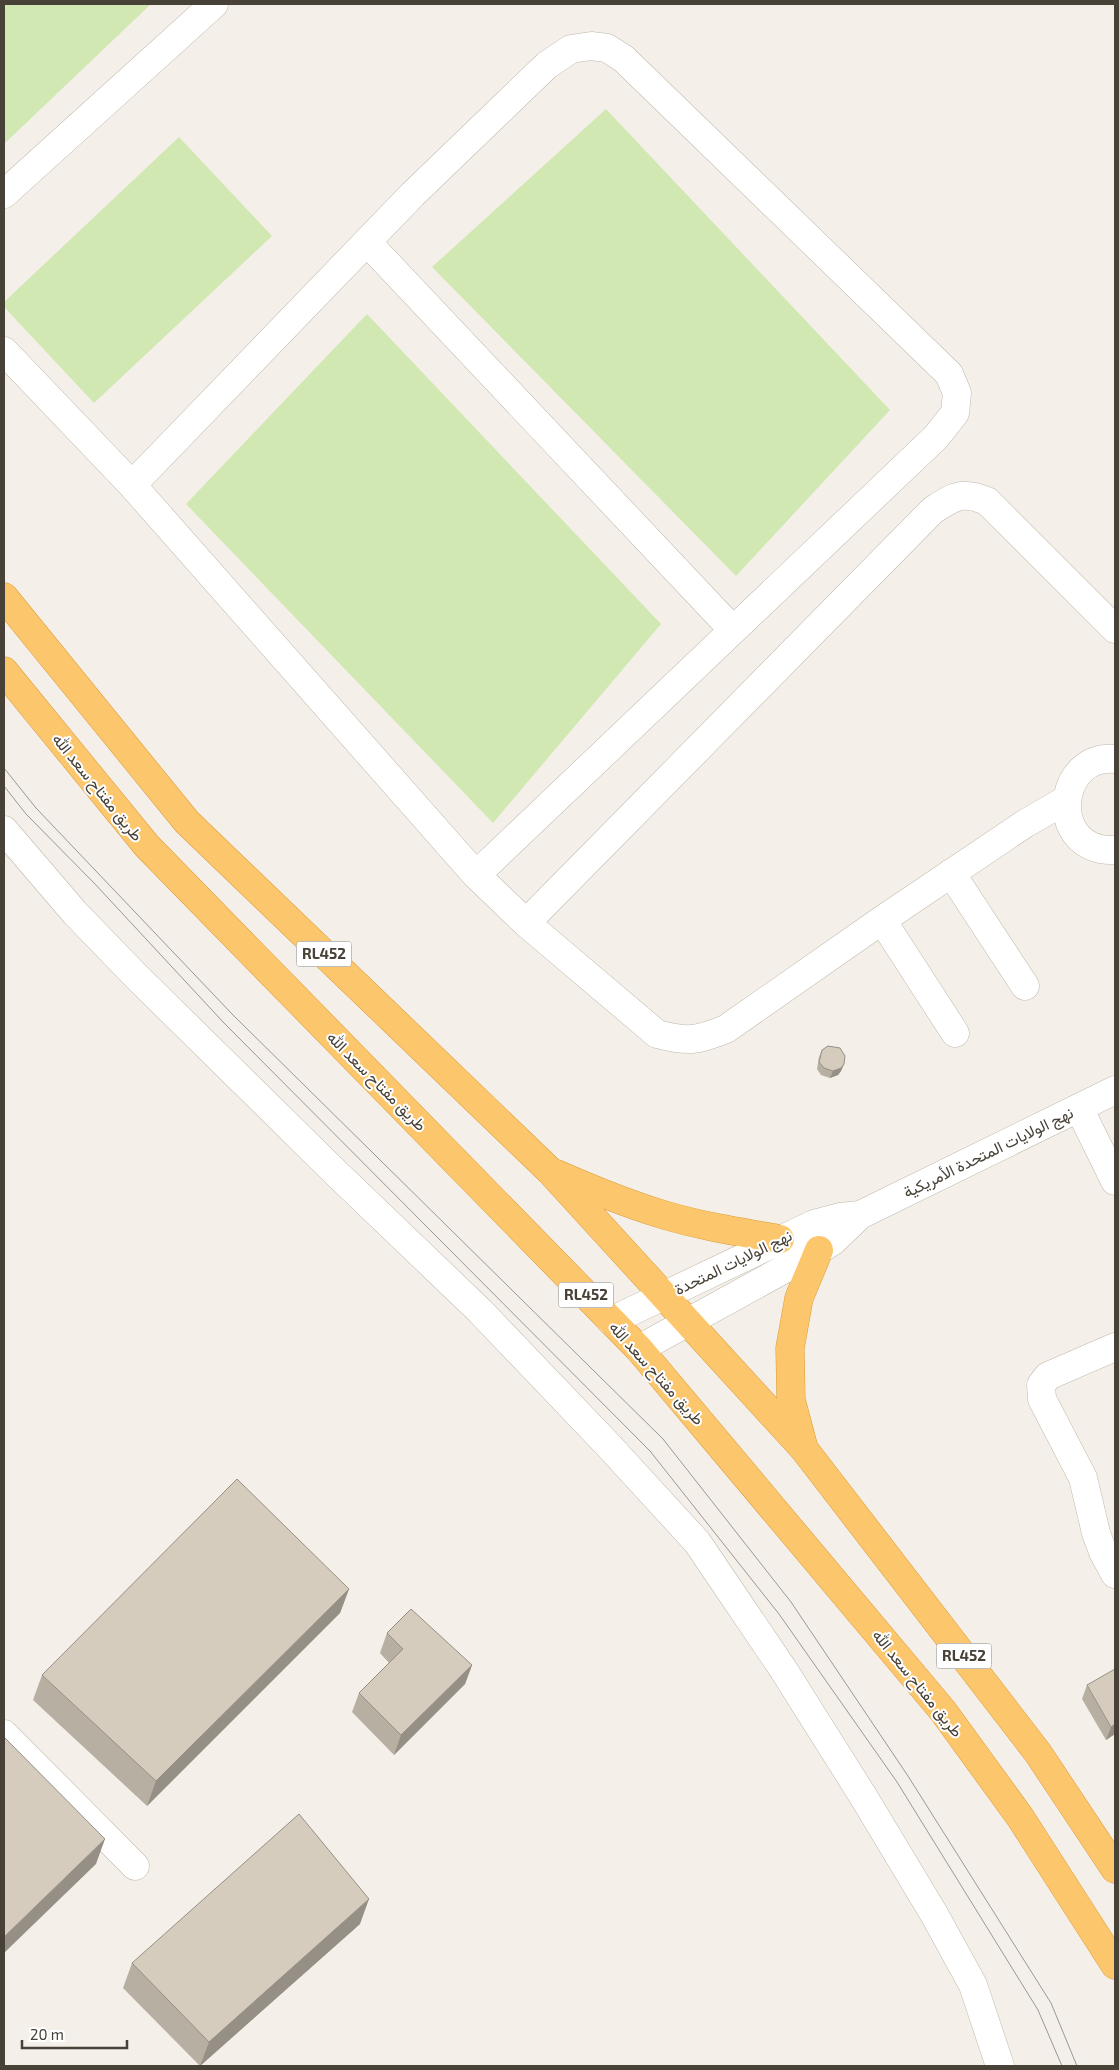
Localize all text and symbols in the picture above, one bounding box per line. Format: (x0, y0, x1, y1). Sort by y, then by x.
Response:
street label: طريق مفتاح سعد الله (47, 729, 147, 846)
road number: RL452 (296, 942, 352, 966)
street label: طريق مفتاح سعد الله (322, 1027, 431, 1136)
street label: نهج الولايات المتحدة الأمريكية (900, 1102, 1077, 1204)
street label: نهج الولايات المتحدة (671, 1225, 796, 1301)
road number: RL452 (558, 1282, 614, 1308)
street label: طريق مفتاح سعد الله (604, 1317, 709, 1430)
street label: طريق مفتاح سعد الله (867, 1625, 967, 1742)
road number: RL452 (936, 1644, 992, 1668)
scale bar (22, 2018, 128, 2050)
text: 20 m (30, 2025, 64, 2043)

